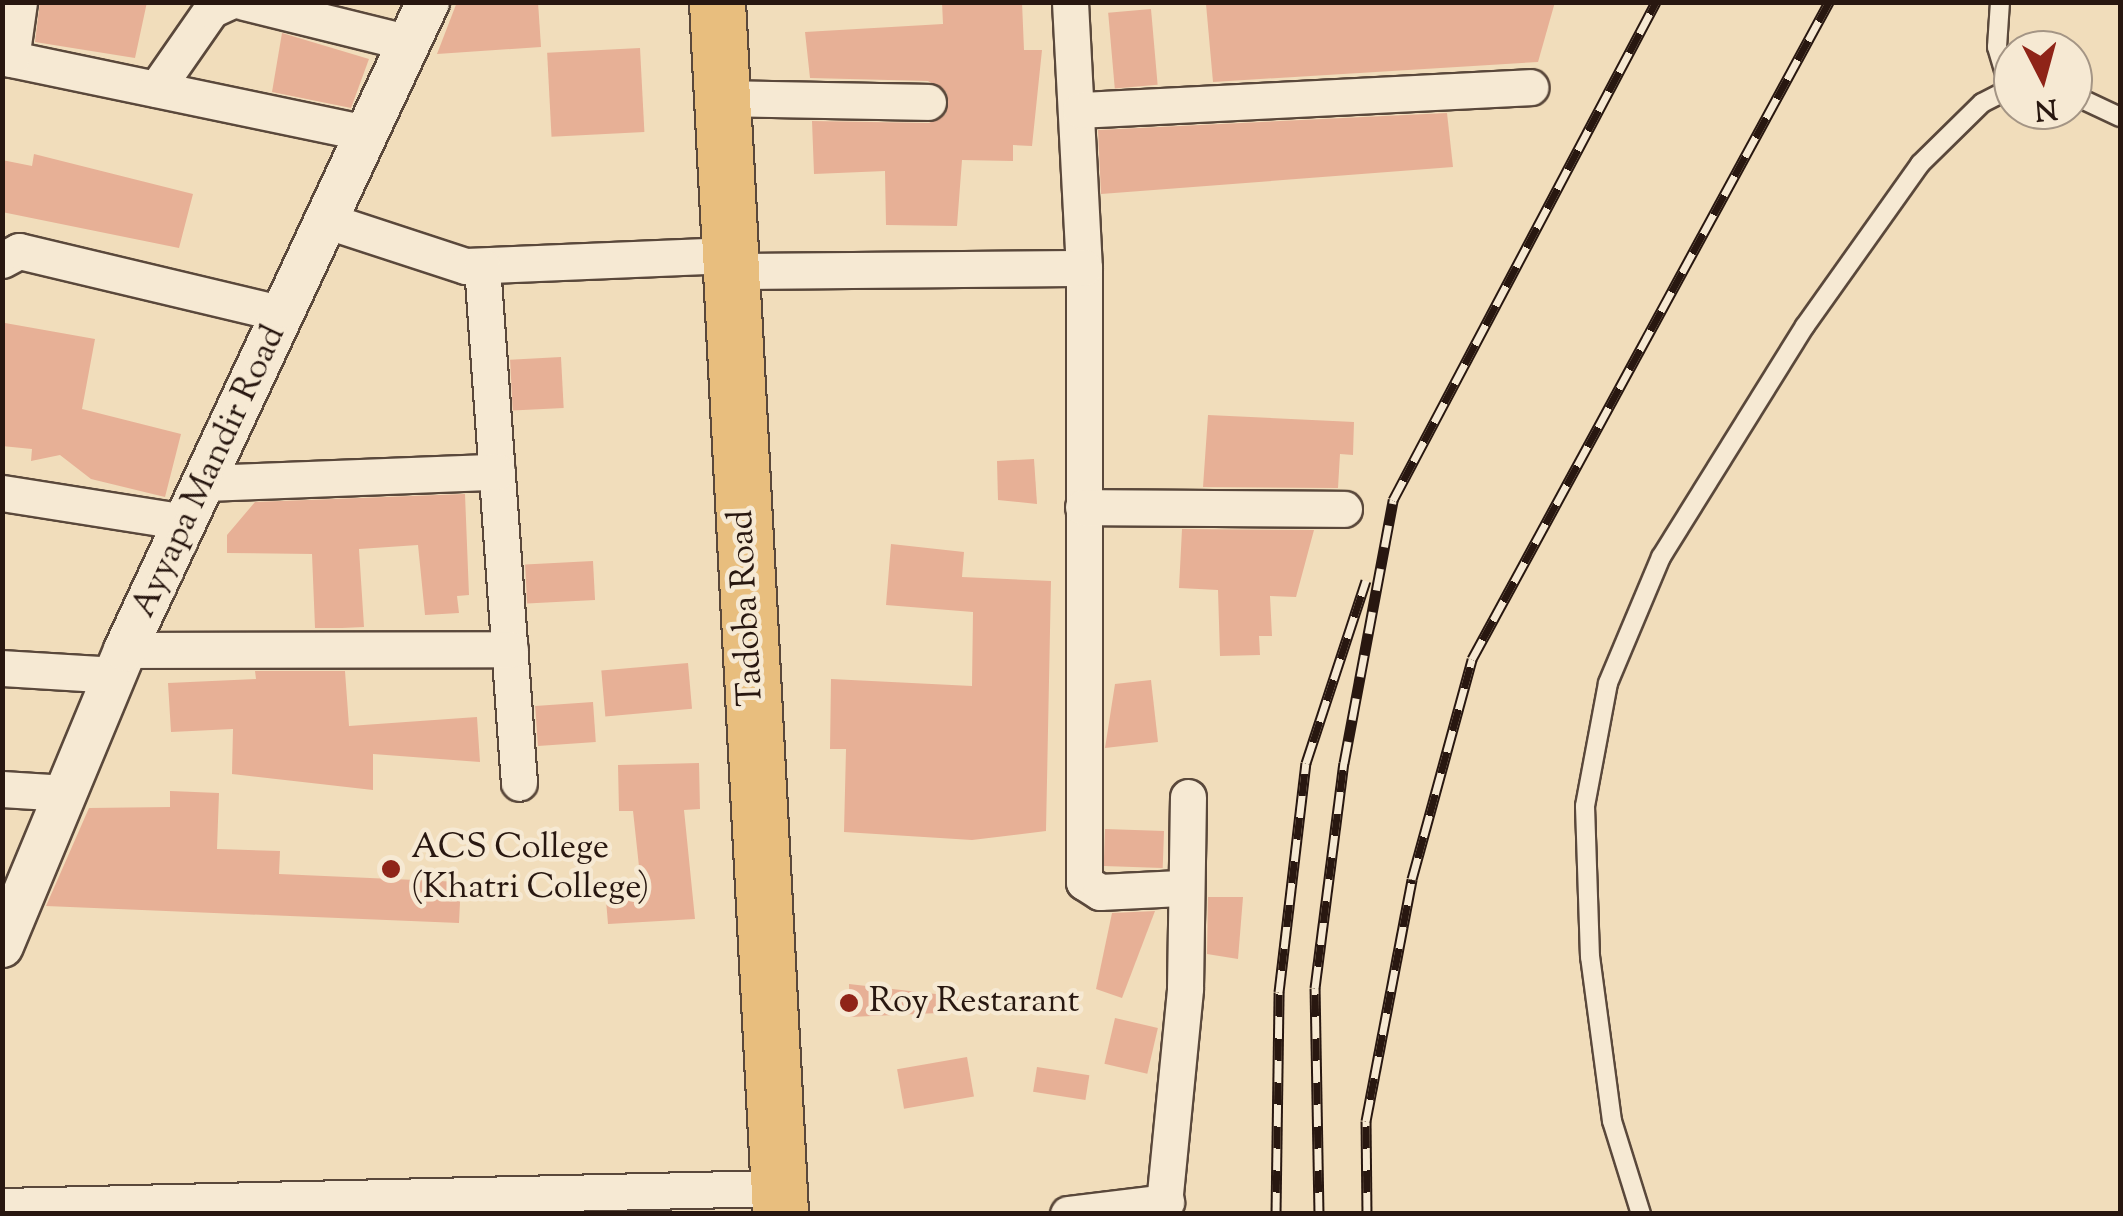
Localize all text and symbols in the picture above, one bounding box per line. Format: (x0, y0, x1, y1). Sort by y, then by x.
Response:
north arrow (1993, 30, 2093, 130)
text: N (2033, 87, 2059, 129)
street label: Ayyapa Mandir Road (124, 319, 296, 625)
street label: Tadoba Road (722, 509, 774, 707)
place label: ACS College (Khatri College) (411, 828, 649, 910)
marker: ACS College (Khatri College) (380, 858, 402, 880)
place label: Roy Restarant (869, 982, 1079, 1024)
marker: Roy Restarant (838, 992, 860, 1014)

